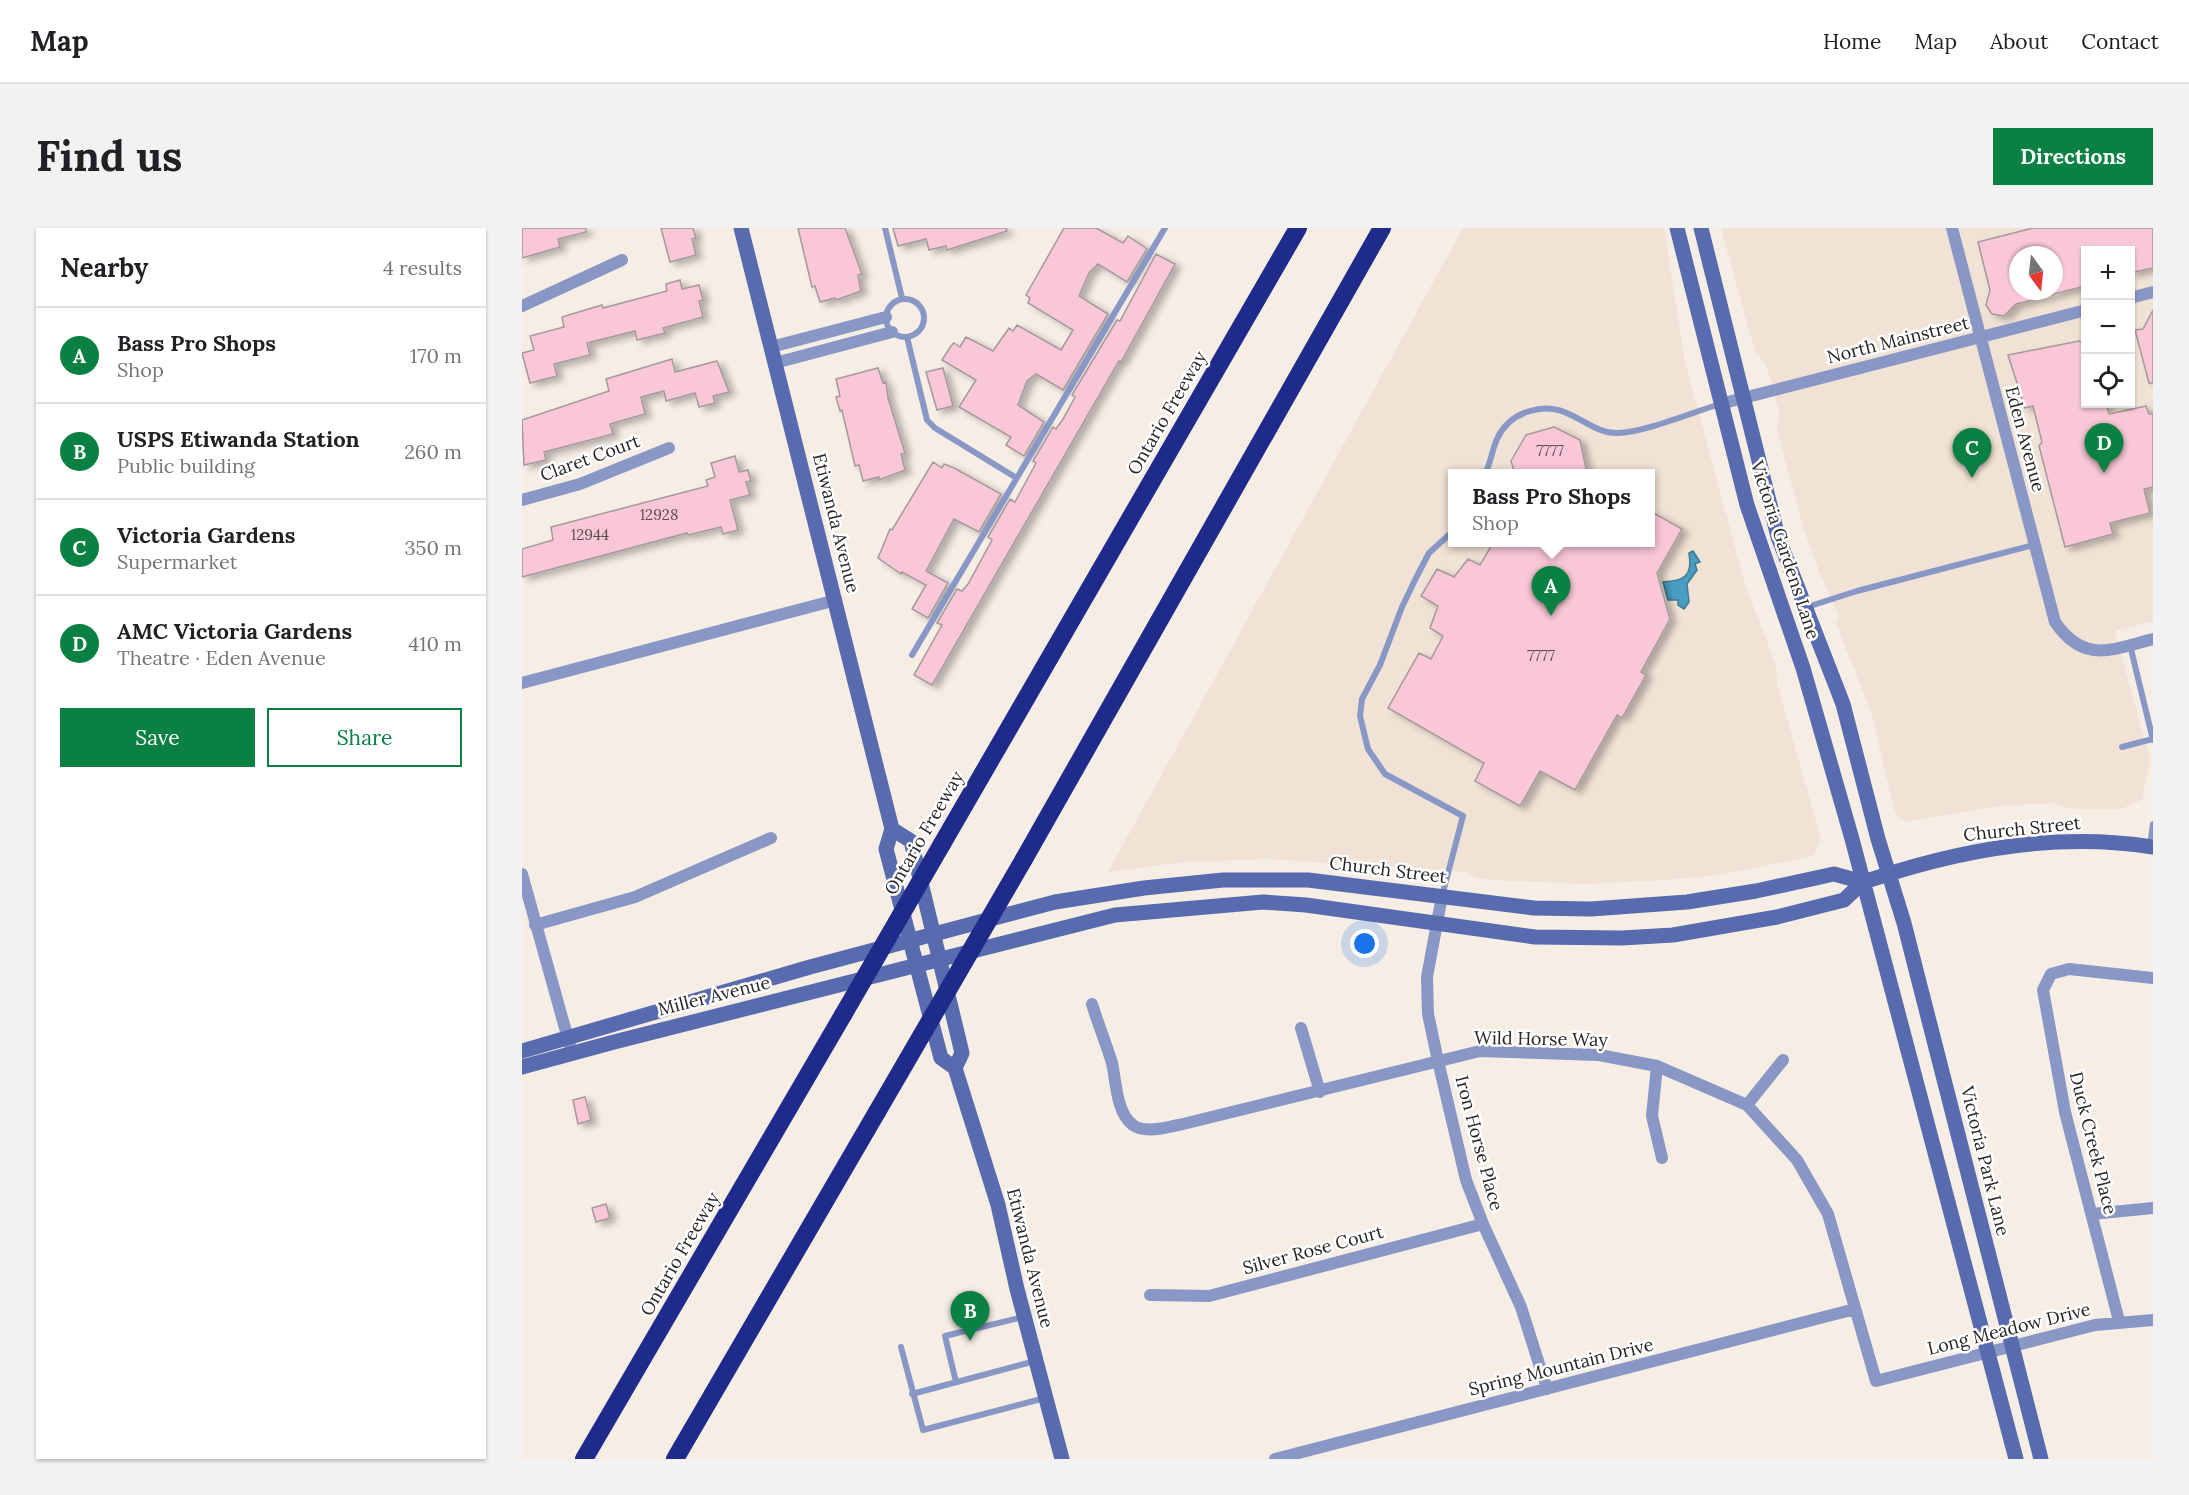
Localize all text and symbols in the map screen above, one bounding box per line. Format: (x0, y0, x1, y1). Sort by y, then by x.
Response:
text: Map (30, 23, 89, 59)
text: Home (1823, 28, 1881, 55)
text: Map (1914, 28, 1957, 55)
text: About (1990, 28, 2048, 55)
text: Contact (2081, 28, 2159, 55)
button: Directions (1993, 128, 2153, 185)
text: Find us (36, 129, 182, 183)
north arrow (2009, 246, 2063, 300)
map controls (2081, 246, 2135, 408)
button: + (2081, 246, 2135, 300)
text: Nearby (60, 251, 148, 284)
text: 4 results (383, 255, 462, 280)
button: − (2081, 300, 2135, 354)
street label: North Mainstreet (1825, 311, 1971, 368)
text: Bass Pro Shops (117, 329, 276, 357)
text: A (73, 343, 86, 368)
text: 170 m (410, 343, 462, 368)
street label: Ontario Freeway (1122, 346, 1212, 479)
button: locate (2081, 354, 2135, 408)
text: Shop (117, 357, 164, 382)
street label: Eden Avenue (2000, 384, 2051, 494)
pin: D (2084, 424, 2124, 473)
text: USPS Etiwanda Station (117, 425, 360, 453)
pin: C (1952, 428, 1992, 478)
street label: Claret Court (537, 429, 643, 486)
text: B (73, 439, 86, 464)
text: 260 m (404, 439, 462, 464)
house number: 7777 (1536, 441, 1564, 460)
street label: Etiwanda Avenue (808, 451, 865, 595)
text: Public building (117, 453, 255, 478)
street label: Victoria Gardens Lane (1745, 457, 1825, 642)
popup (1448, 469, 1655, 547)
text: Bass Pro Shops (1472, 482, 1631, 510)
house number: 12928 (640, 505, 678, 524)
text: Shop (1472, 510, 1519, 535)
text: Victoria Gardens (117, 521, 295, 549)
house number: 12944 (571, 525, 609, 544)
text: C (73, 535, 86, 560)
text: 350 m (404, 535, 462, 560)
text: Supermarket (117, 549, 237, 574)
pin: A (1532, 566, 1570, 616)
text: AMC Victoria Gardens (117, 617, 352, 645)
text: D (72, 631, 87, 656)
text: 410 m (408, 631, 462, 656)
text: Theatre · Eden Avenue (117, 645, 326, 670)
house number: 7777 (1527, 646, 1555, 665)
button: Save (60, 708, 255, 767)
button: Share (267, 708, 462, 767)
street label: Ontario Freeway (879, 766, 969, 899)
street label: Church Street (1962, 811, 2082, 846)
street label: Church Street (1328, 851, 1448, 888)
your location (1350, 929, 1379, 958)
street label: Miller Avenue (655, 970, 773, 1021)
street label: Wild Horse Way (1474, 1026, 1609, 1051)
street label: Duck Creek Place (2065, 1069, 2122, 1217)
street label: Iron Horse Place (1450, 1073, 1509, 1213)
street label: Victoria Park Lane (1956, 1083, 2015, 1238)
street label: Etiwanda Avenue (1002, 1186, 1059, 1330)
street label: Ontario Freeway (635, 1187, 725, 1320)
street label: Silver Rose Court (1240, 1220, 1386, 1279)
pin: B (950, 1292, 990, 1341)
street label: Long Meadow Drive (1925, 1297, 2093, 1360)
street label: Spring Mountain Drive (1466, 1332, 1656, 1401)

